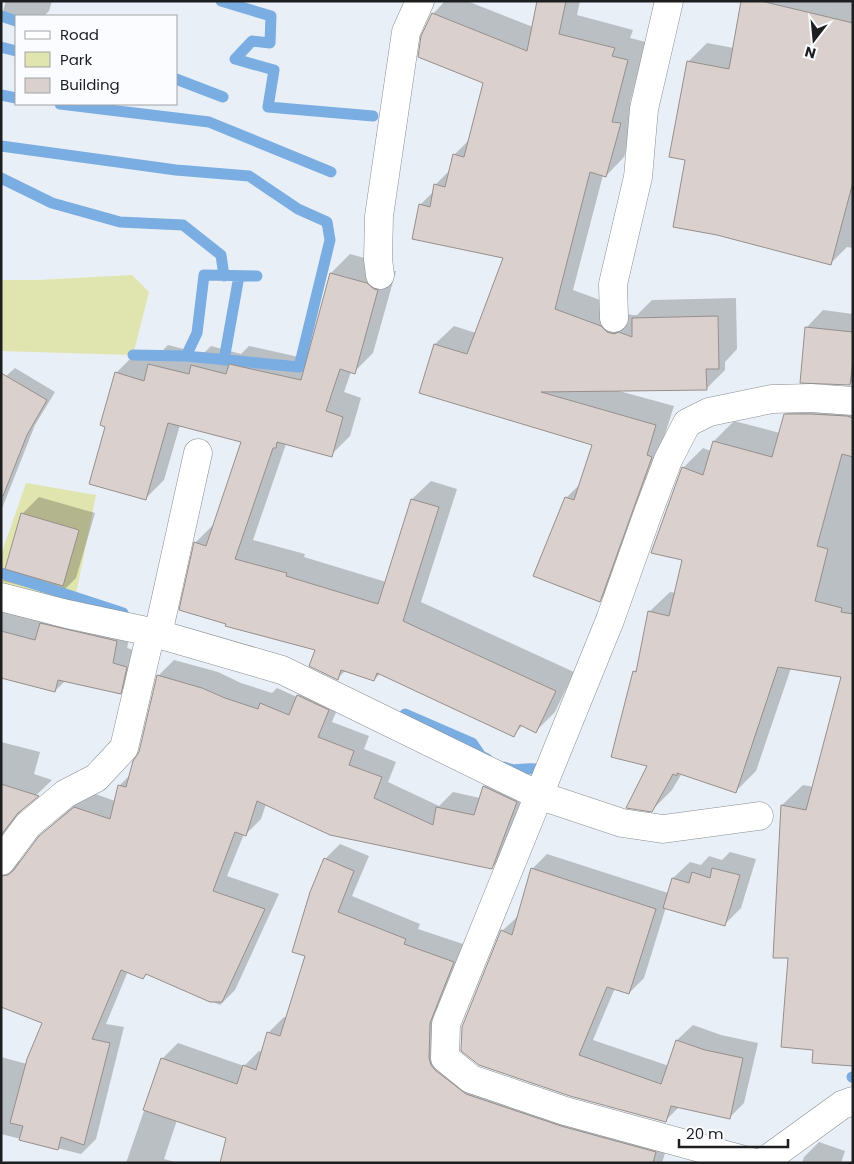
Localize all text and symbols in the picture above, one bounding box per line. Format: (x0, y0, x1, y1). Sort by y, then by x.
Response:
legend (15, 15, 178, 105)
north arrow (789, 15, 839, 65)
text: Road (60, 24, 99, 45)
text: N (803, 41, 818, 64)
text: Park (60, 49, 92, 70)
text: Building (60, 74, 120, 95)
scale bar (679, 1116, 788, 1148)
text: 20 m (686, 1123, 724, 1144)

